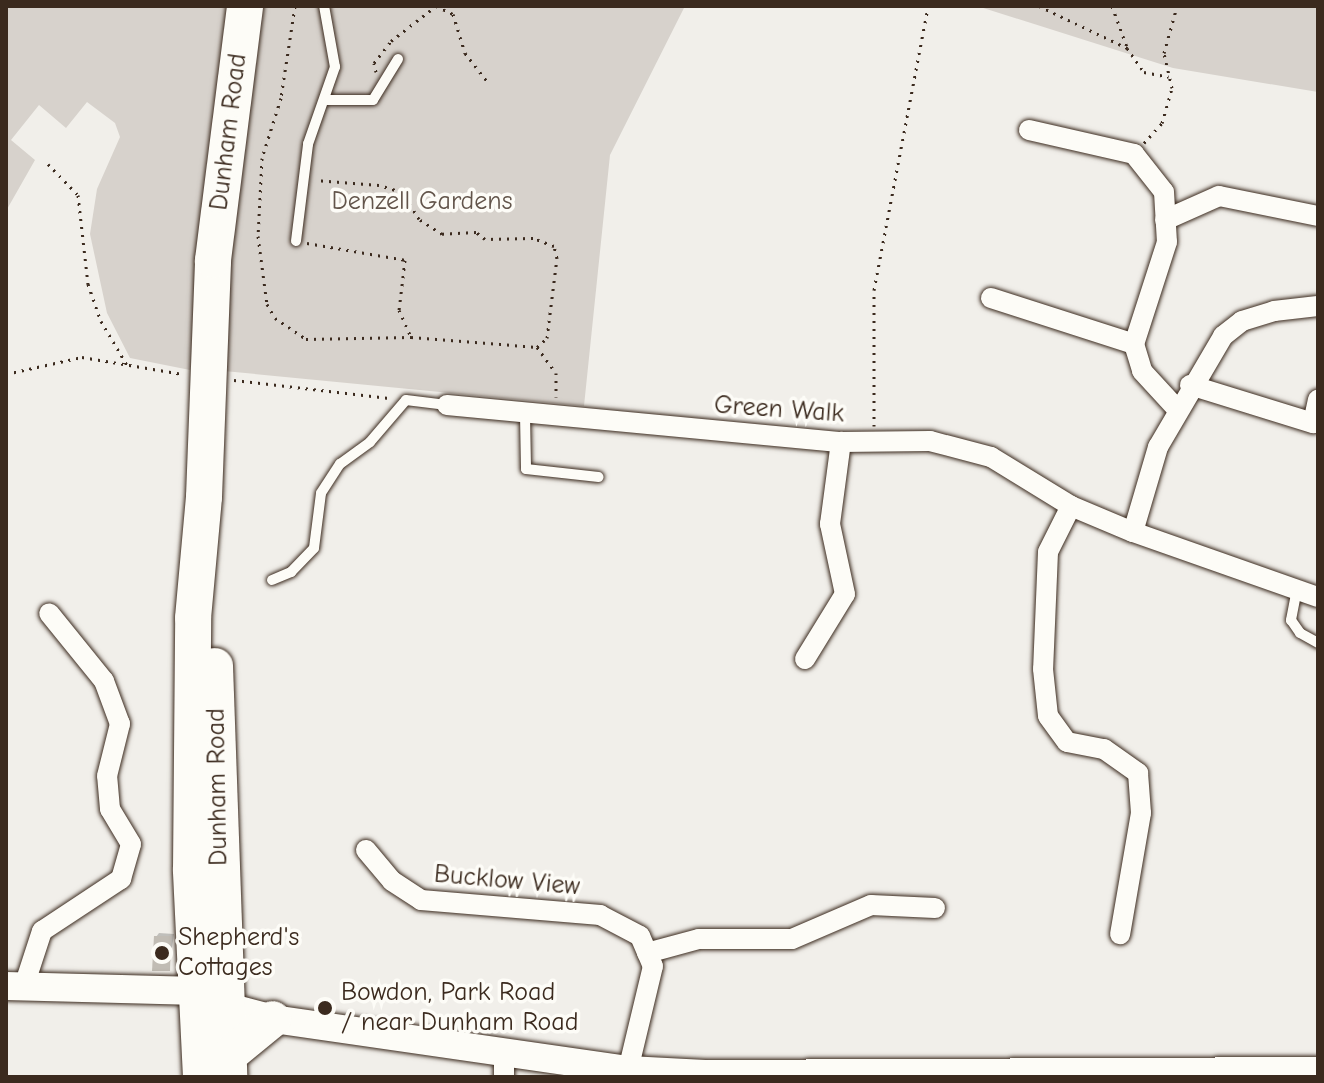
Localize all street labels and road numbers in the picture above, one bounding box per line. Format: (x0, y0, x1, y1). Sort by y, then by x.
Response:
street label: Dunham Road (204, 52, 254, 212)
street label: Green Walk (713, 390, 845, 430)
street label: Dunham Road (201, 708, 235, 866)
street label: Bucklow View (433, 859, 581, 903)

